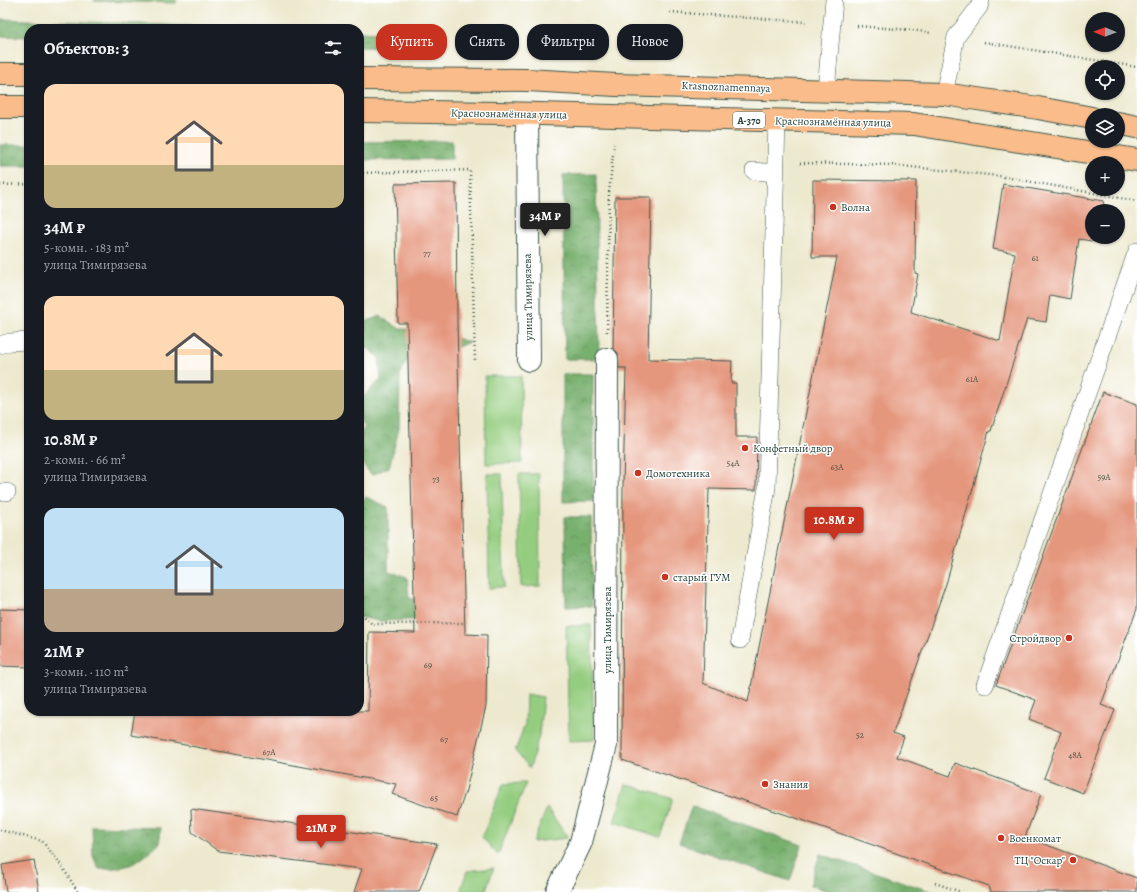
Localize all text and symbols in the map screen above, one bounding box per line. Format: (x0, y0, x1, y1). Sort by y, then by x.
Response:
north arrow (1085, 12, 1125, 52)
map controls (1085, 12, 1125, 244)
chip: Купить (376, 24, 447, 60)
chip: Снять (455, 24, 519, 60)
chip: Фильтры (527, 24, 609, 60)
chip: Новое (617, 24, 683, 60)
text: Объектов: 3 (44, 37, 129, 60)
icon: filters (322, 37, 344, 59)
button: locate (1085, 60, 1125, 100)
street label: Krasnoznamennaya (681, 78, 772, 96)
street label: Краснознамённая улица (451, 105, 568, 123)
button: layers (1085, 108, 1125, 148)
icon: home (158, 110, 230, 182)
road number: А-370 (733, 112, 765, 128)
street label: Краснознамённая улица (775, 113, 892, 131)
button: + (1085, 156, 1125, 196)
place label: Волна (841, 200, 871, 215)
marker: Волна (828, 202, 838, 212)
pin: 34M ₽ (517, 203, 573, 237)
button: − (1085, 204, 1125, 244)
text: 34M ₽ (529, 207, 561, 224)
text: 34M ₽ (44, 216, 85, 239)
text: 5-комн. · 183 m² (44, 239, 129, 256)
house number: 77 (423, 247, 431, 259)
street label: улица Тимирязева (520, 252, 536, 342)
house number: 61 (1031, 252, 1039, 264)
text: улица Тимирязева (44, 256, 147, 273)
icon: home (158, 322, 230, 394)
house number: 61А (966, 373, 979, 385)
text: 10.8M ₽ (44, 428, 97, 451)
place label: Конфетный двор (753, 441, 833, 456)
marker: Конфетный двор (740, 443, 750, 453)
text: 2-комн. · 66 m² (44, 451, 126, 468)
house number: 54А (726, 457, 740, 469)
house number: 63А (830, 461, 844, 473)
place label: Домотехника (646, 466, 711, 481)
text: улица Тимирязева (44, 468, 147, 485)
marker: Домотехника (633, 468, 643, 478)
house number: 59А (1097, 471, 1111, 483)
house number: 73 (432, 473, 440, 485)
pin: 10.8M ₽ (797, 507, 871, 541)
text: 10.8M ₽ (814, 511, 854, 528)
icon: home (158, 534, 230, 606)
place label: старый ГУМ (673, 570, 730, 585)
marker: старый ГУМ (660, 572, 670, 582)
street label: улица Тимирязева (600, 586, 615, 675)
place label: Стройдвор (1009, 631, 1061, 646)
marker: Стройдвор (1064, 633, 1074, 643)
text: 21M ₽ (44, 640, 84, 663)
house number: 69 (424, 659, 432, 671)
text: 3-комн. · 110 m² (44, 663, 129, 680)
text: улица Тимирязева (44, 680, 147, 697)
house number: 52 (856, 729, 865, 741)
house number: 67 (440, 733, 448, 745)
house number: 67А (262, 746, 276, 758)
house number: 48А (1068, 749, 1083, 761)
place label: Знания (773, 777, 808, 792)
marker: Знания (760, 779, 770, 789)
house number: 65 (430, 792, 438, 804)
pin: 21M ₽ (293, 815, 349, 849)
text: 21M ₽ (306, 819, 336, 836)
place label: Военкомат (1009, 831, 1061, 846)
marker: Военкомат (996, 833, 1006, 843)
place label: ТЦ "Оскар" (1015, 853, 1065, 868)
marker: ТЦ "Оскар" (1068, 855, 1078, 865)

